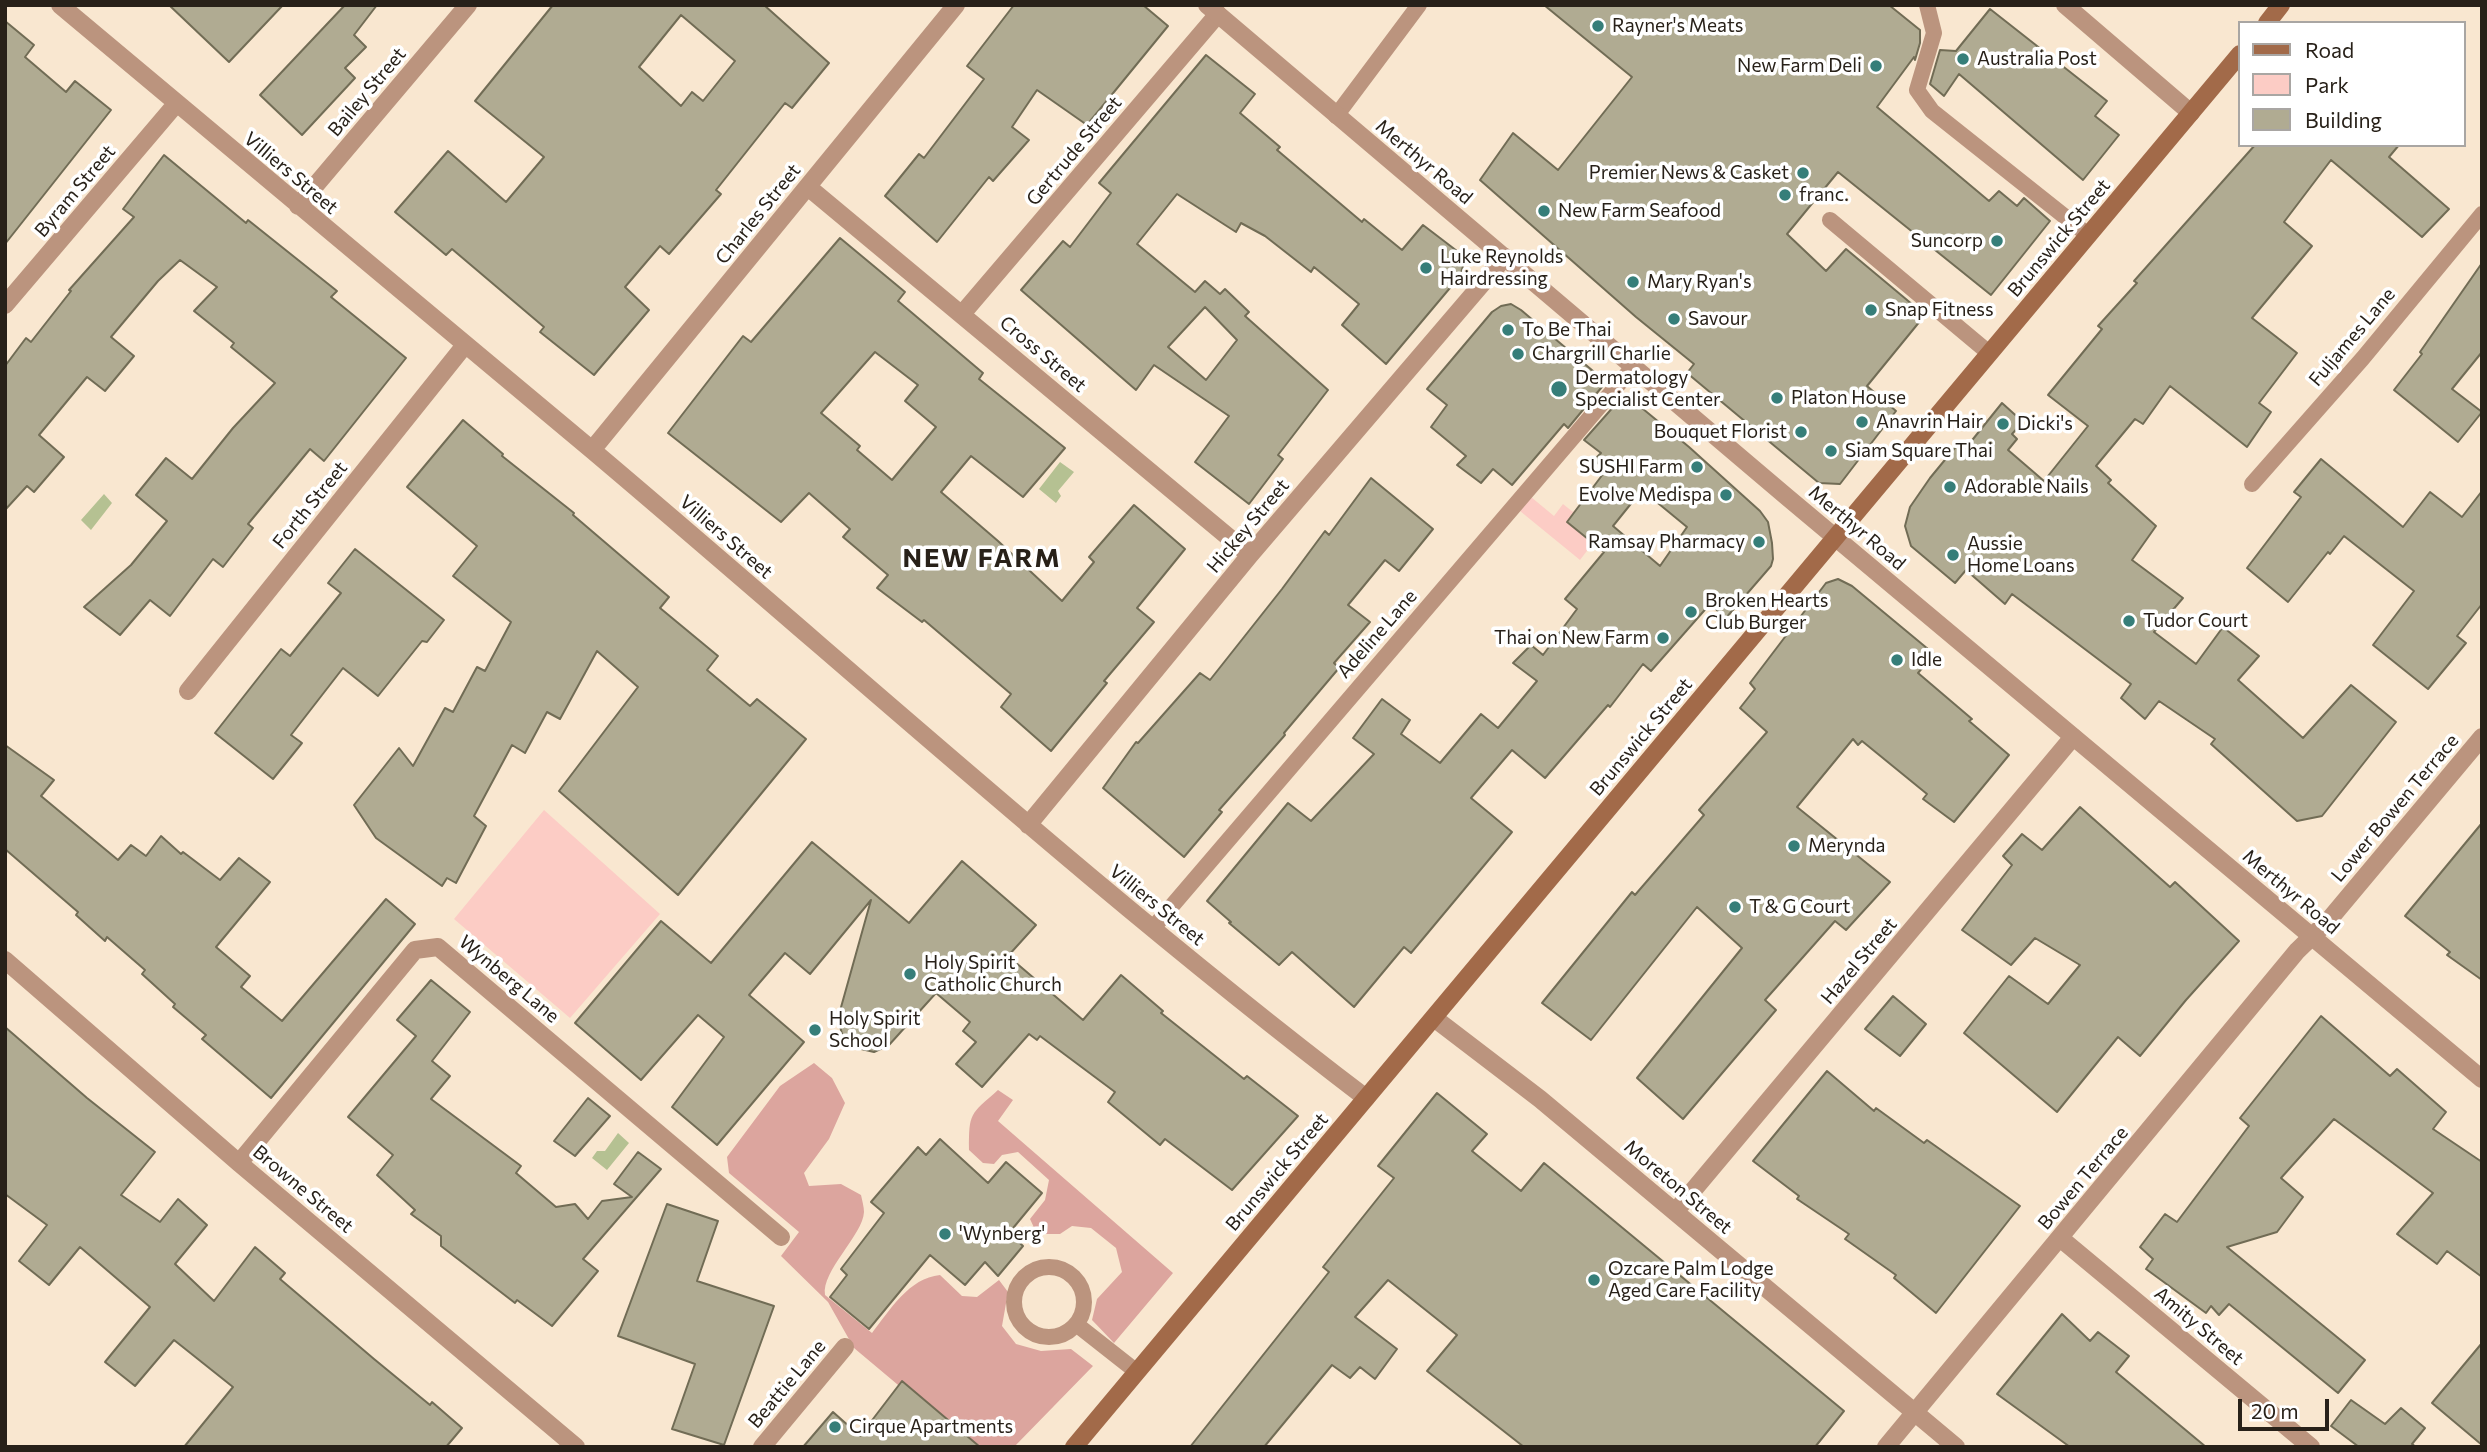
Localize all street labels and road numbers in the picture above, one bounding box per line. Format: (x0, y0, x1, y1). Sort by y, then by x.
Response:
street label: Bailey Street (323, 43, 411, 141)
street label: Gertrude Street (1022, 92, 1126, 210)
street label: Merthyr Road (1371, 115, 1477, 209)
street label: Villiers Street (239, 127, 343, 219)
street label: Byram Street (30, 140, 120, 242)
street label: Charles Street (711, 159, 805, 269)
street label: Brunswick Street (2003, 174, 2115, 302)
street label: Fuljames Lane (2304, 283, 2400, 391)
street label: Cross Street (995, 311, 1091, 397)
street label: Forth Street (268, 457, 352, 553)
street label: Hickey Street (1202, 474, 1294, 578)
street label: Merthyr Road (1804, 481, 1910, 575)
street label: Villiers Street (675, 490, 777, 584)
street label: Adeline Lane (1332, 585, 1422, 683)
street label: Brunswick Street (1585, 673, 1697, 801)
street label: Lower Bowen Terrace (2327, 730, 2463, 886)
street label: Merthyr Road (2238, 845, 2344, 939)
street label: Villiers Street (1105, 860, 1209, 950)
street label: Hazel Street (1816, 913, 1902, 1009)
street label: Wynberg Lane (454, 930, 564, 1028)
street label: Brunswick Street (1221, 1108, 1333, 1236)
street label: Bowen Terrace (2033, 1122, 2133, 1234)
street label: Moreton Street (1619, 1135, 1737, 1239)
street label: Browne Street (248, 1140, 358, 1238)
street label: Amity Street (2150, 1282, 2248, 1370)
street label: Beattie Lane (744, 1335, 830, 1433)

